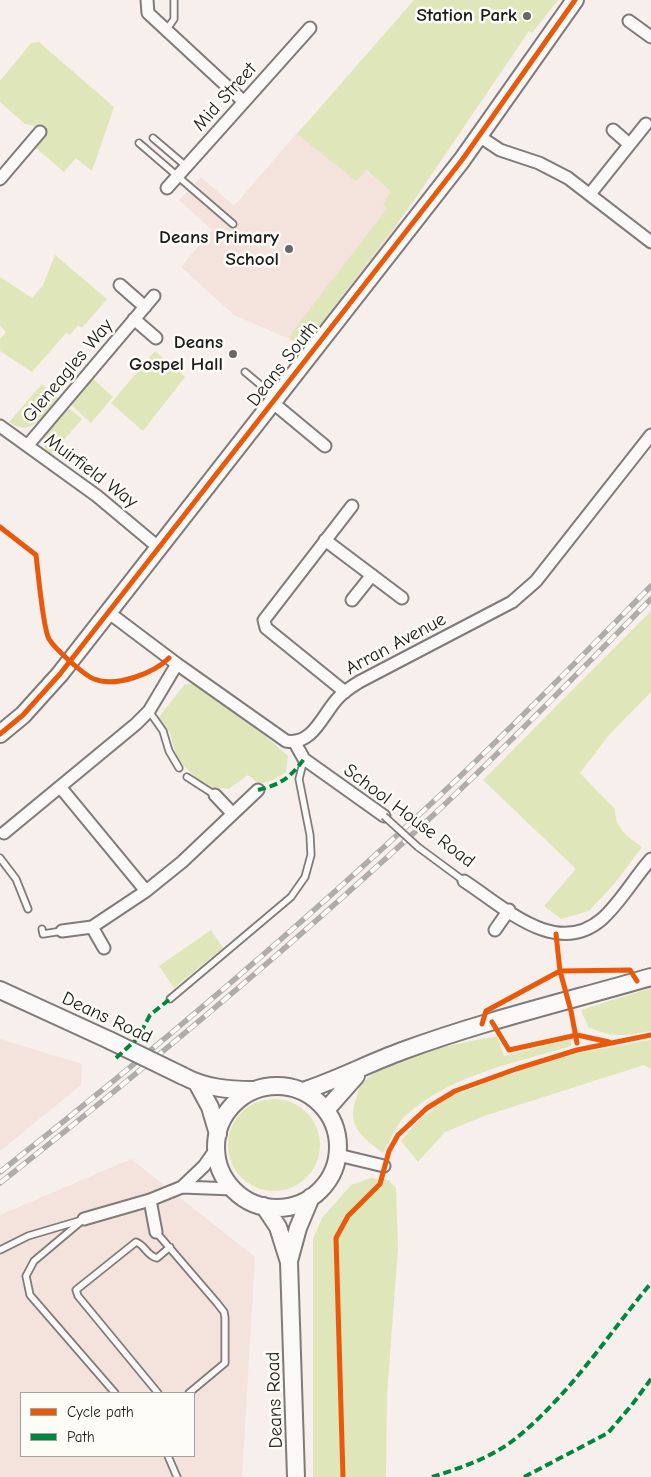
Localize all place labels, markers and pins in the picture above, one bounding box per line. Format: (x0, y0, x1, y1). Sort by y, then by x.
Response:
place label: Station Park (416, 5, 517, 27)
marker: Station Park (521, 10, 533, 22)
place label: Deans Primary School (159, 227, 279, 271)
marker: Deans Primary School (283, 243, 295, 255)
place label: Deans Gospel Hall (129, 332, 223, 376)
marker: Deans Gospel Hall (227, 348, 239, 360)

